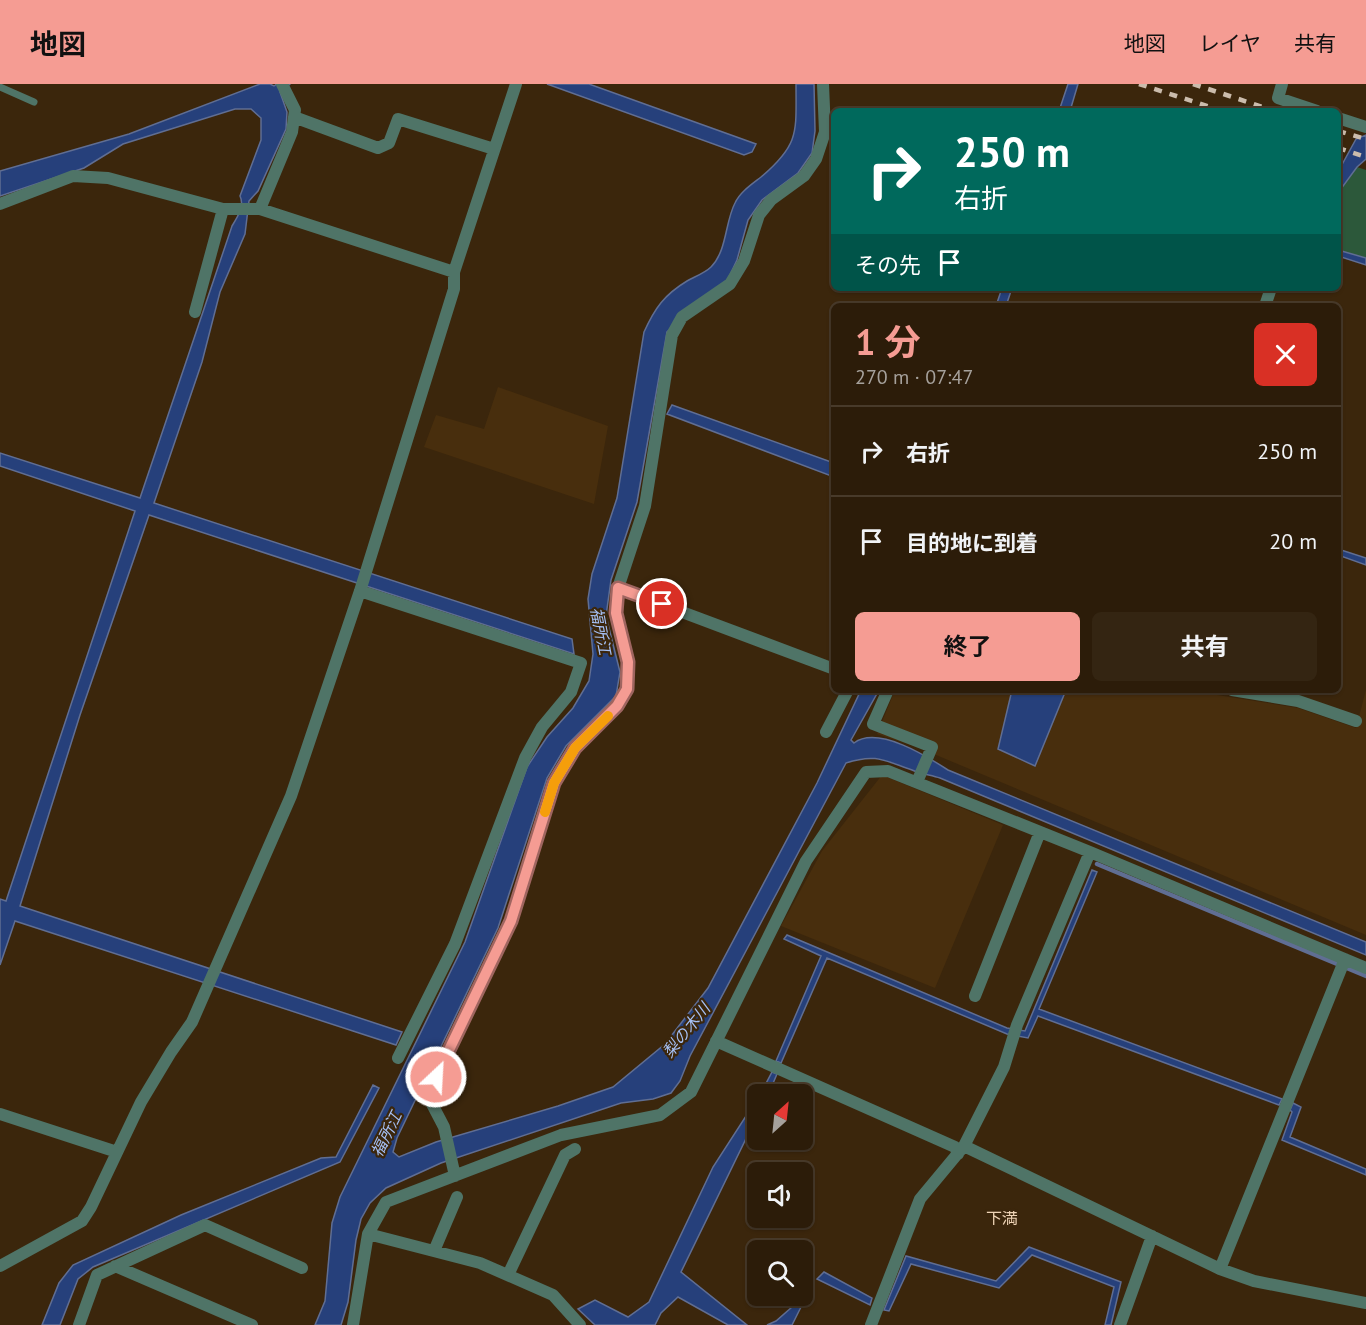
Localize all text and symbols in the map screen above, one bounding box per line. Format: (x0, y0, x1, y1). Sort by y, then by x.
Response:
text: 地図 (30, 25, 86, 62)
text: 地図 (1124, 30, 1166, 57)
text: レイヤ (1199, 30, 1261, 57)
text: 共有 (1294, 30, 1336, 57)
text: 250 m (954, 124, 1070, 179)
icon: right (855, 132, 933, 210)
text: 右折 (954, 181, 1008, 215)
icon: arrive (933, 246, 966, 279)
text: その先 (855, 251, 921, 279)
text: 1 分 (855, 318, 921, 365)
button: close (1254, 323, 1317, 386)
text: 270 m · 07:47 (855, 364, 973, 390)
icon: right (855, 435, 888, 468)
text: 250 m (1257, 437, 1317, 465)
text: 右折 (906, 439, 950, 467)
icon: arrive (855, 525, 888, 558)
text: 20 m (1269, 527, 1317, 555)
text: 目的地に到着 (906, 529, 1038, 557)
pin (636, 578, 687, 629)
icon: arrive (645, 587, 678, 620)
water label: 福所江 (587, 606, 616, 658)
button: 終了 (855, 612, 1080, 681)
button: 共有 (1092, 612, 1317, 681)
water label: 梨の木川 (658, 997, 715, 1061)
position arrow (404, 1045, 468, 1109)
north arrow (747, 1084, 813, 1150)
map controls (747, 1084, 813, 1306)
water label: 福所江 (366, 1106, 406, 1160)
button: sound (747, 1162, 813, 1228)
district label: 下満 (986, 1208, 1018, 1228)
button: search (747, 1240, 813, 1306)

